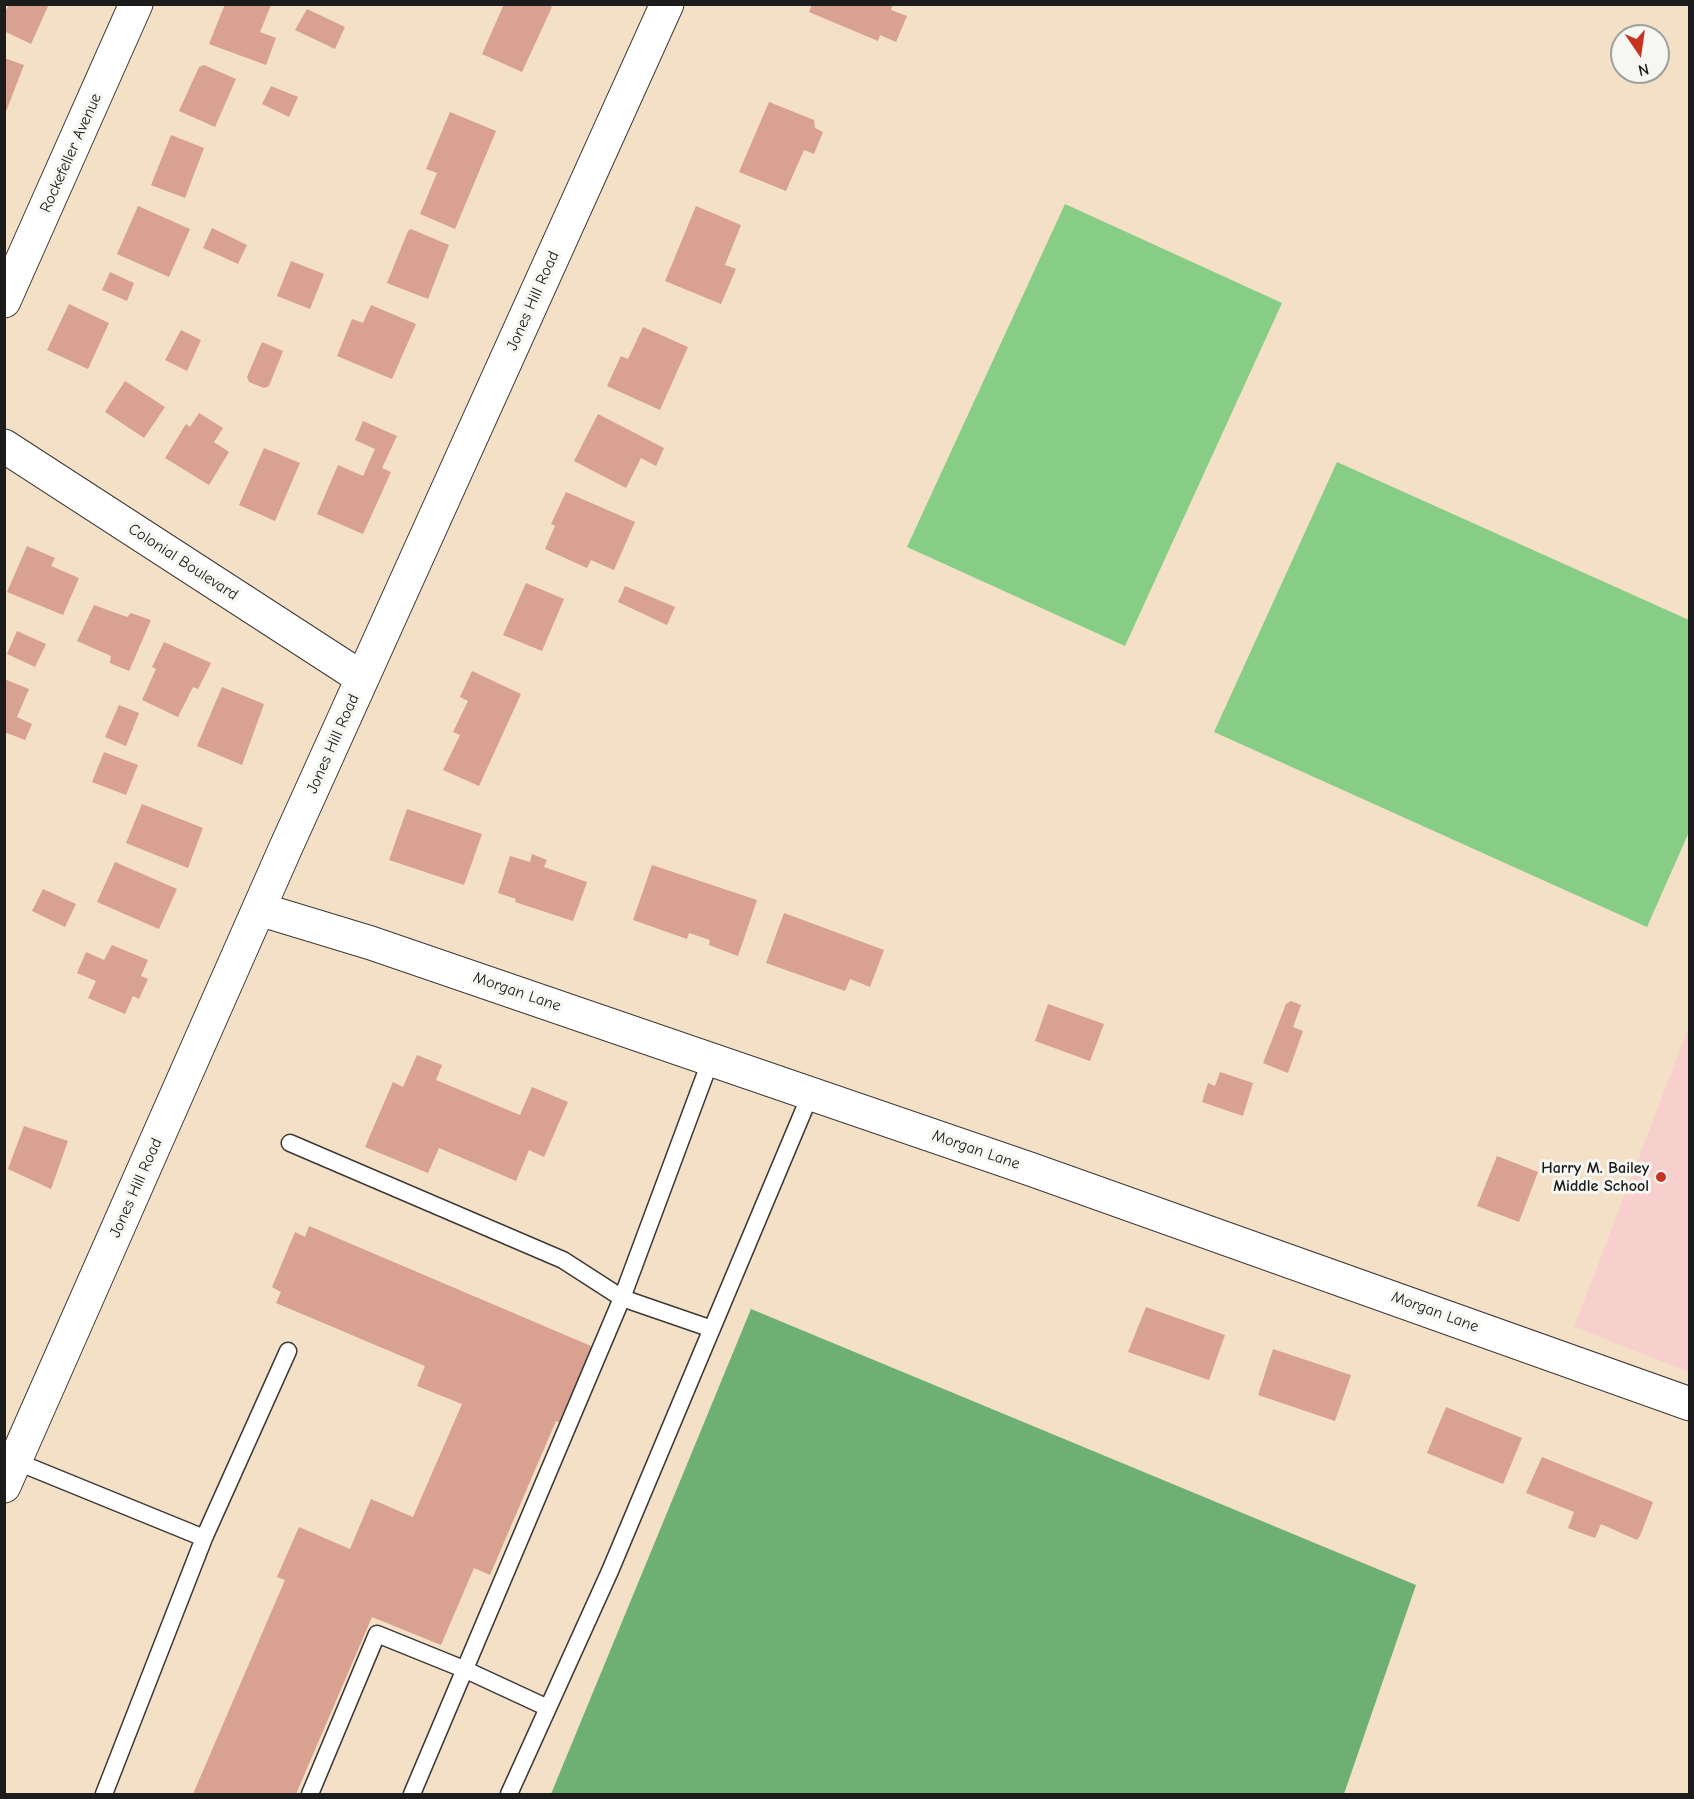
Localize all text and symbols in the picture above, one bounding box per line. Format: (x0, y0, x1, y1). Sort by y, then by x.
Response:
north arrow (1610, 24, 1670, 84)
text: N (1636, 60, 1651, 80)
street label: Rockefeller Avenue (36, 90, 106, 216)
street label: Jones Hill Road (503, 248, 563, 354)
street label: Colonial Boulevard (125, 519, 241, 605)
street label: Jones Hill Road (303, 691, 363, 797)
street label: Morgan Lane (471, 968, 563, 1016)
street label: Morgan Lane (930, 1126, 1022, 1174)
street label: Jones Hill Road (106, 1135, 166, 1241)
place label: Harry M. Bailey Middle School (1541, 1158, 1649, 1196)
marker: Harry M. Bailey Middle School (1654, 1170, 1668, 1184)
street label: Morgan Lane (1389, 1287, 1481, 1337)

